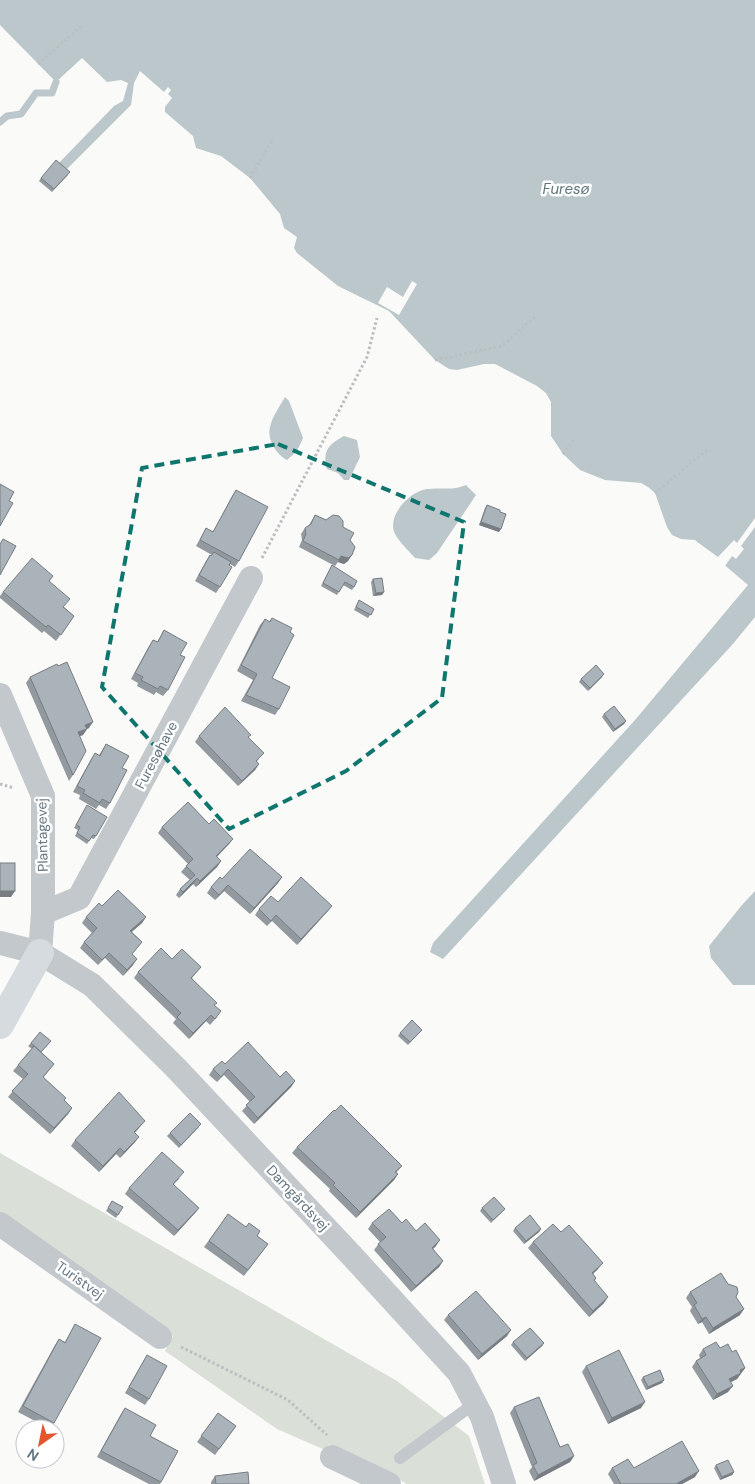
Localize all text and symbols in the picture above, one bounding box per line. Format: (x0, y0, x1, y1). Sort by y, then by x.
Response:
water label: Furesø (543, 179, 591, 199)
street label: Furesøhave (131, 718, 181, 792)
street label: Plantagevej (32, 798, 52, 872)
street label: Damgårdsvej (263, 1161, 333, 1235)
street label: Turistvej (53, 1257, 107, 1303)
north arrow (15, 1419, 65, 1469)
text: N (24, 1445, 42, 1465)

